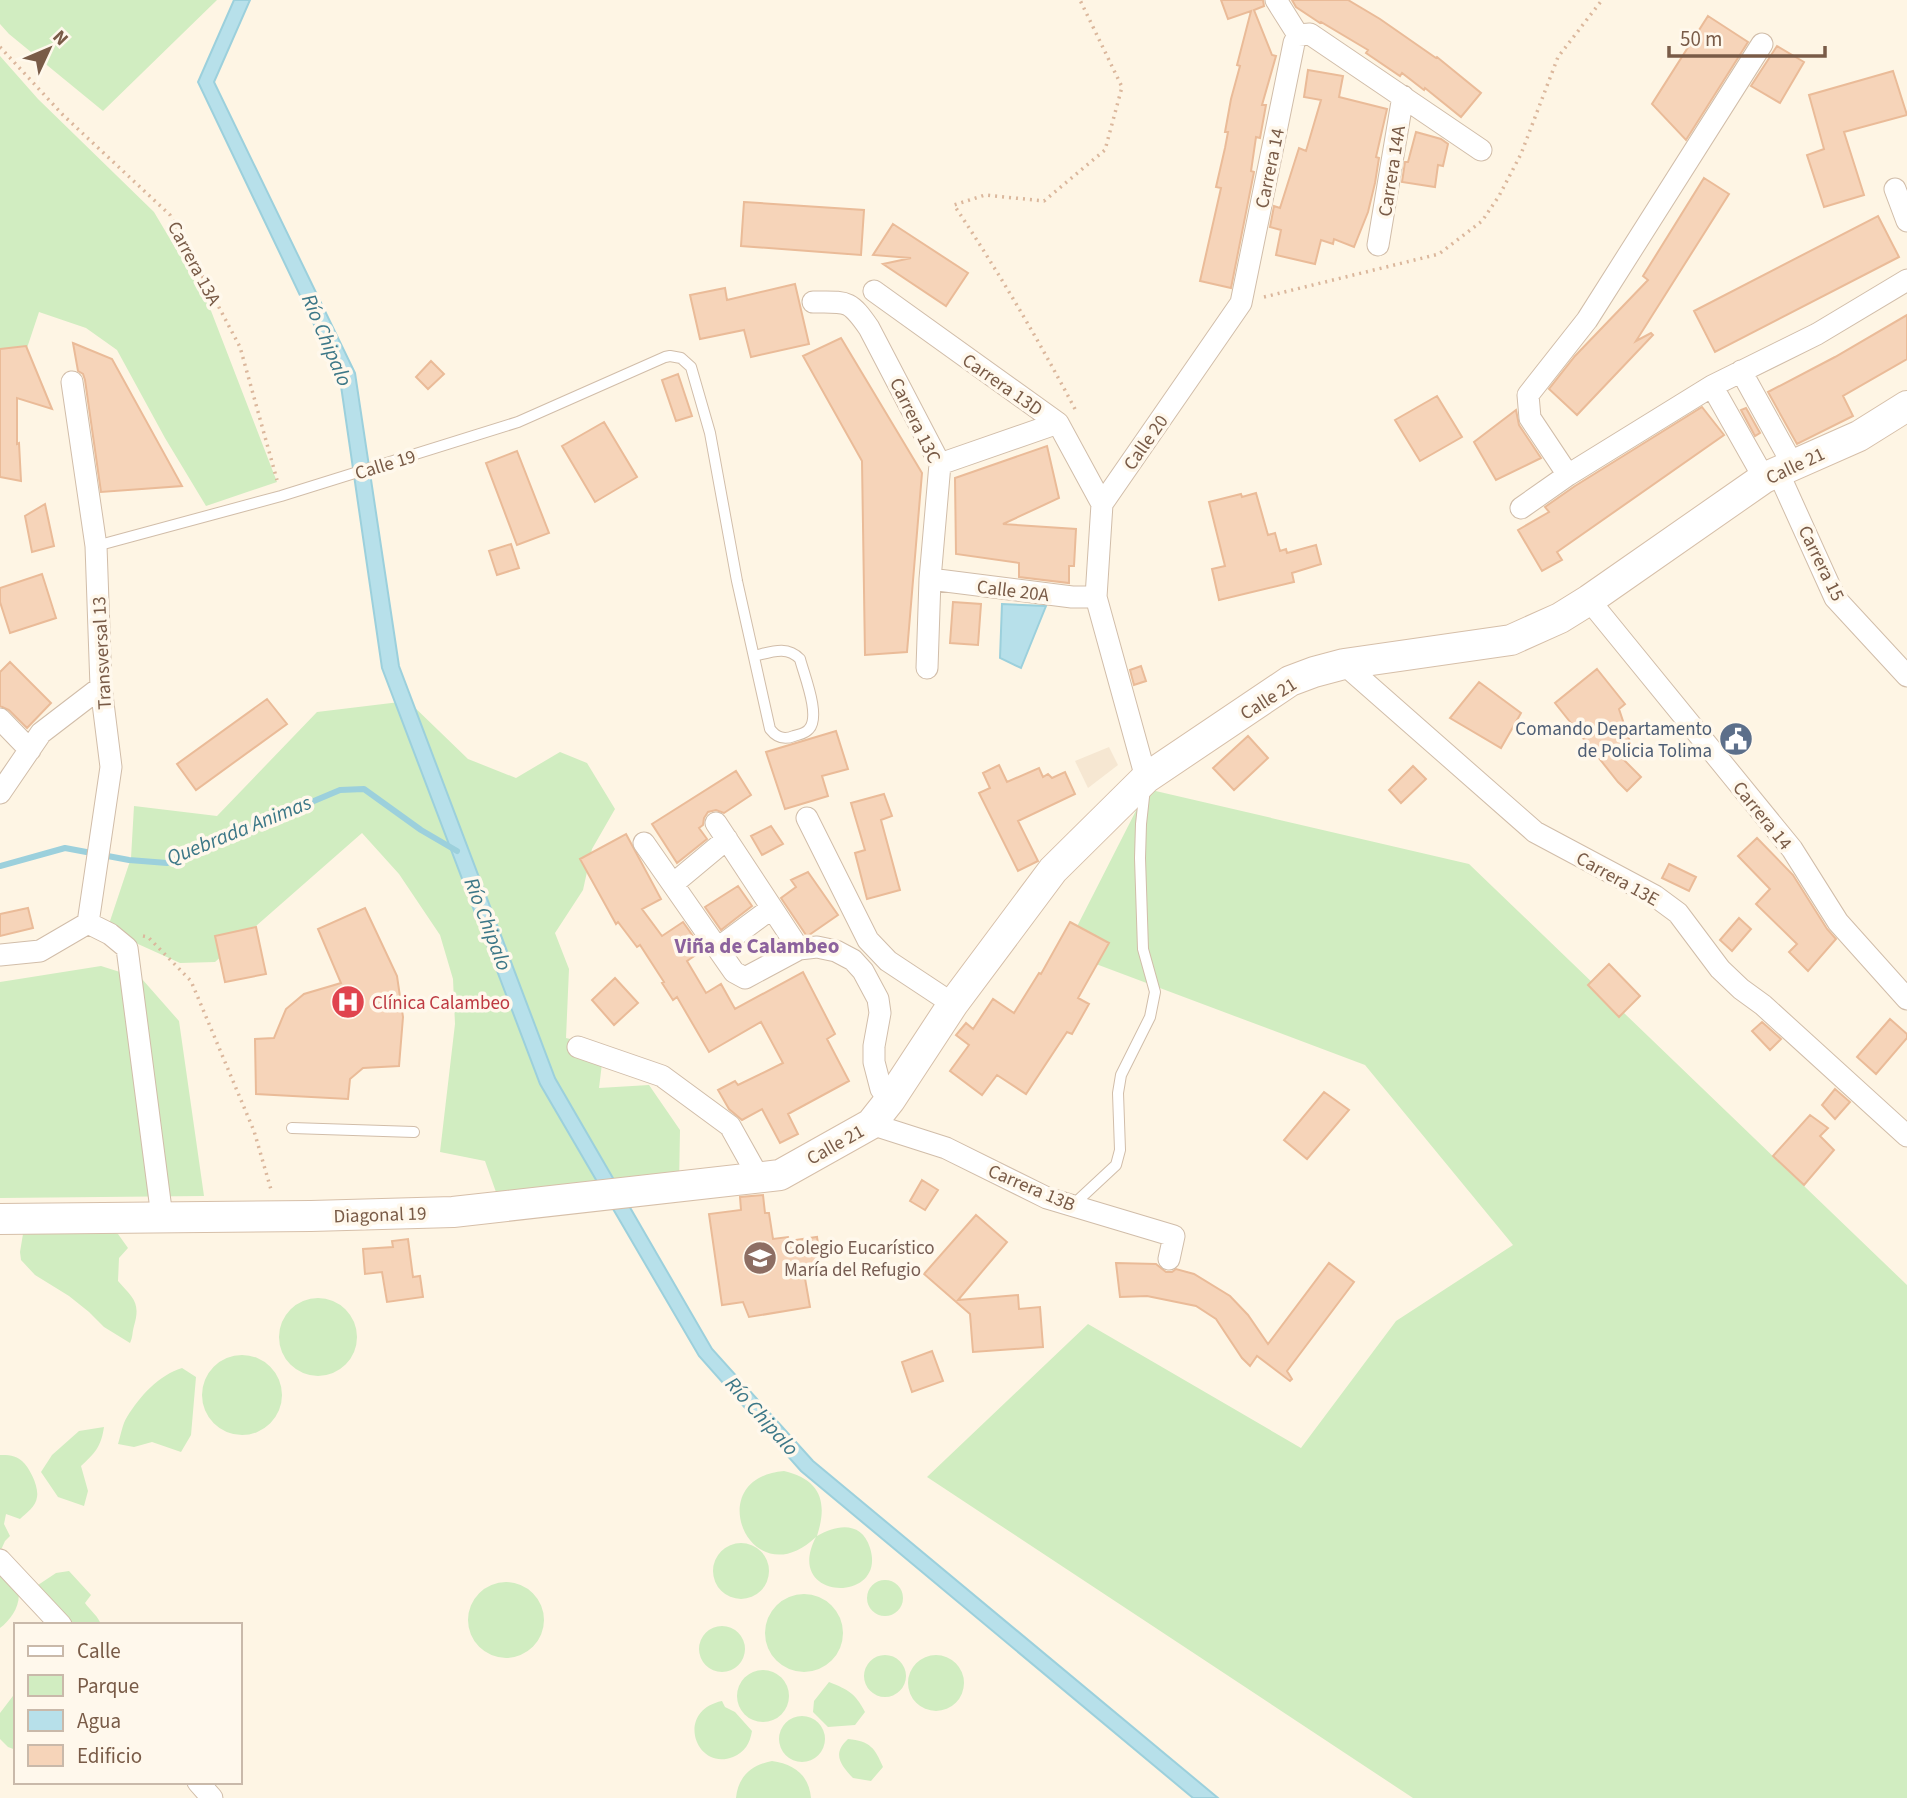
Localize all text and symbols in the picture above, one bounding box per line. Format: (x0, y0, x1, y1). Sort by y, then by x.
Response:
north arrow (14, 14, 84, 84)
scale bar (1669, 14, 1825, 58)
text: N (46, 24, 74, 52)
text: 50 m (1680, 24, 1722, 54)
street label: Carrera 14A (1372, 123, 1413, 219)
street label: Carrera 14 (1249, 126, 1292, 211)
street label: Carrera 13A (160, 217, 227, 311)
water label: Río Chipalo (294, 289, 360, 391)
street label: Carrera 13D (956, 348, 1048, 423)
street label: Carrera 13C (882, 373, 947, 468)
street label: Calle 20 (1117, 410, 1175, 476)
street label: Calle 21 (1762, 441, 1830, 492)
street label: Calle 19 (352, 443, 419, 487)
street label: Carrera 15 (1791, 521, 1851, 606)
street label: Calle 20A (975, 574, 1051, 609)
street label: Transversal 13 (86, 596, 119, 710)
street label: Calle 21 (1235, 671, 1302, 727)
place label: Comando Departamento de Policia Tolima (1515, 716, 1712, 765)
public building icon: Comando Departamento de Policia Tolima (1717, 720, 1755, 758)
street label: Carrera 14 (1726, 776, 1798, 856)
water label: Quebrada Animas (162, 787, 316, 873)
street label: Carrera 13E (1571, 845, 1664, 913)
water label: Río Chipalo (457, 873, 519, 975)
district label: Viña de Calambeo (674, 931, 839, 961)
hospital icon: Clínica Calambeo (329, 983, 367, 1021)
place label: Clínica Calambeo (372, 990, 510, 1017)
street label: Calle 21 (802, 1118, 869, 1172)
street label: Carrera 13B (984, 1158, 1079, 1219)
street label: Diagonal 19 (333, 1200, 427, 1231)
place label: Colegio Eucarístico María del Refugio (784, 1235, 934, 1284)
school or university icon: Colegio Eucarístico María del Refugio (741, 1239, 779, 1277)
water label: Río Chipalo (718, 1370, 806, 1462)
legend (14, 1623, 242, 1784)
text: Calle (77, 1636, 121, 1666)
text: Parque (77, 1671, 139, 1701)
text: Agua (77, 1706, 121, 1736)
text: Edificio (77, 1741, 142, 1771)

